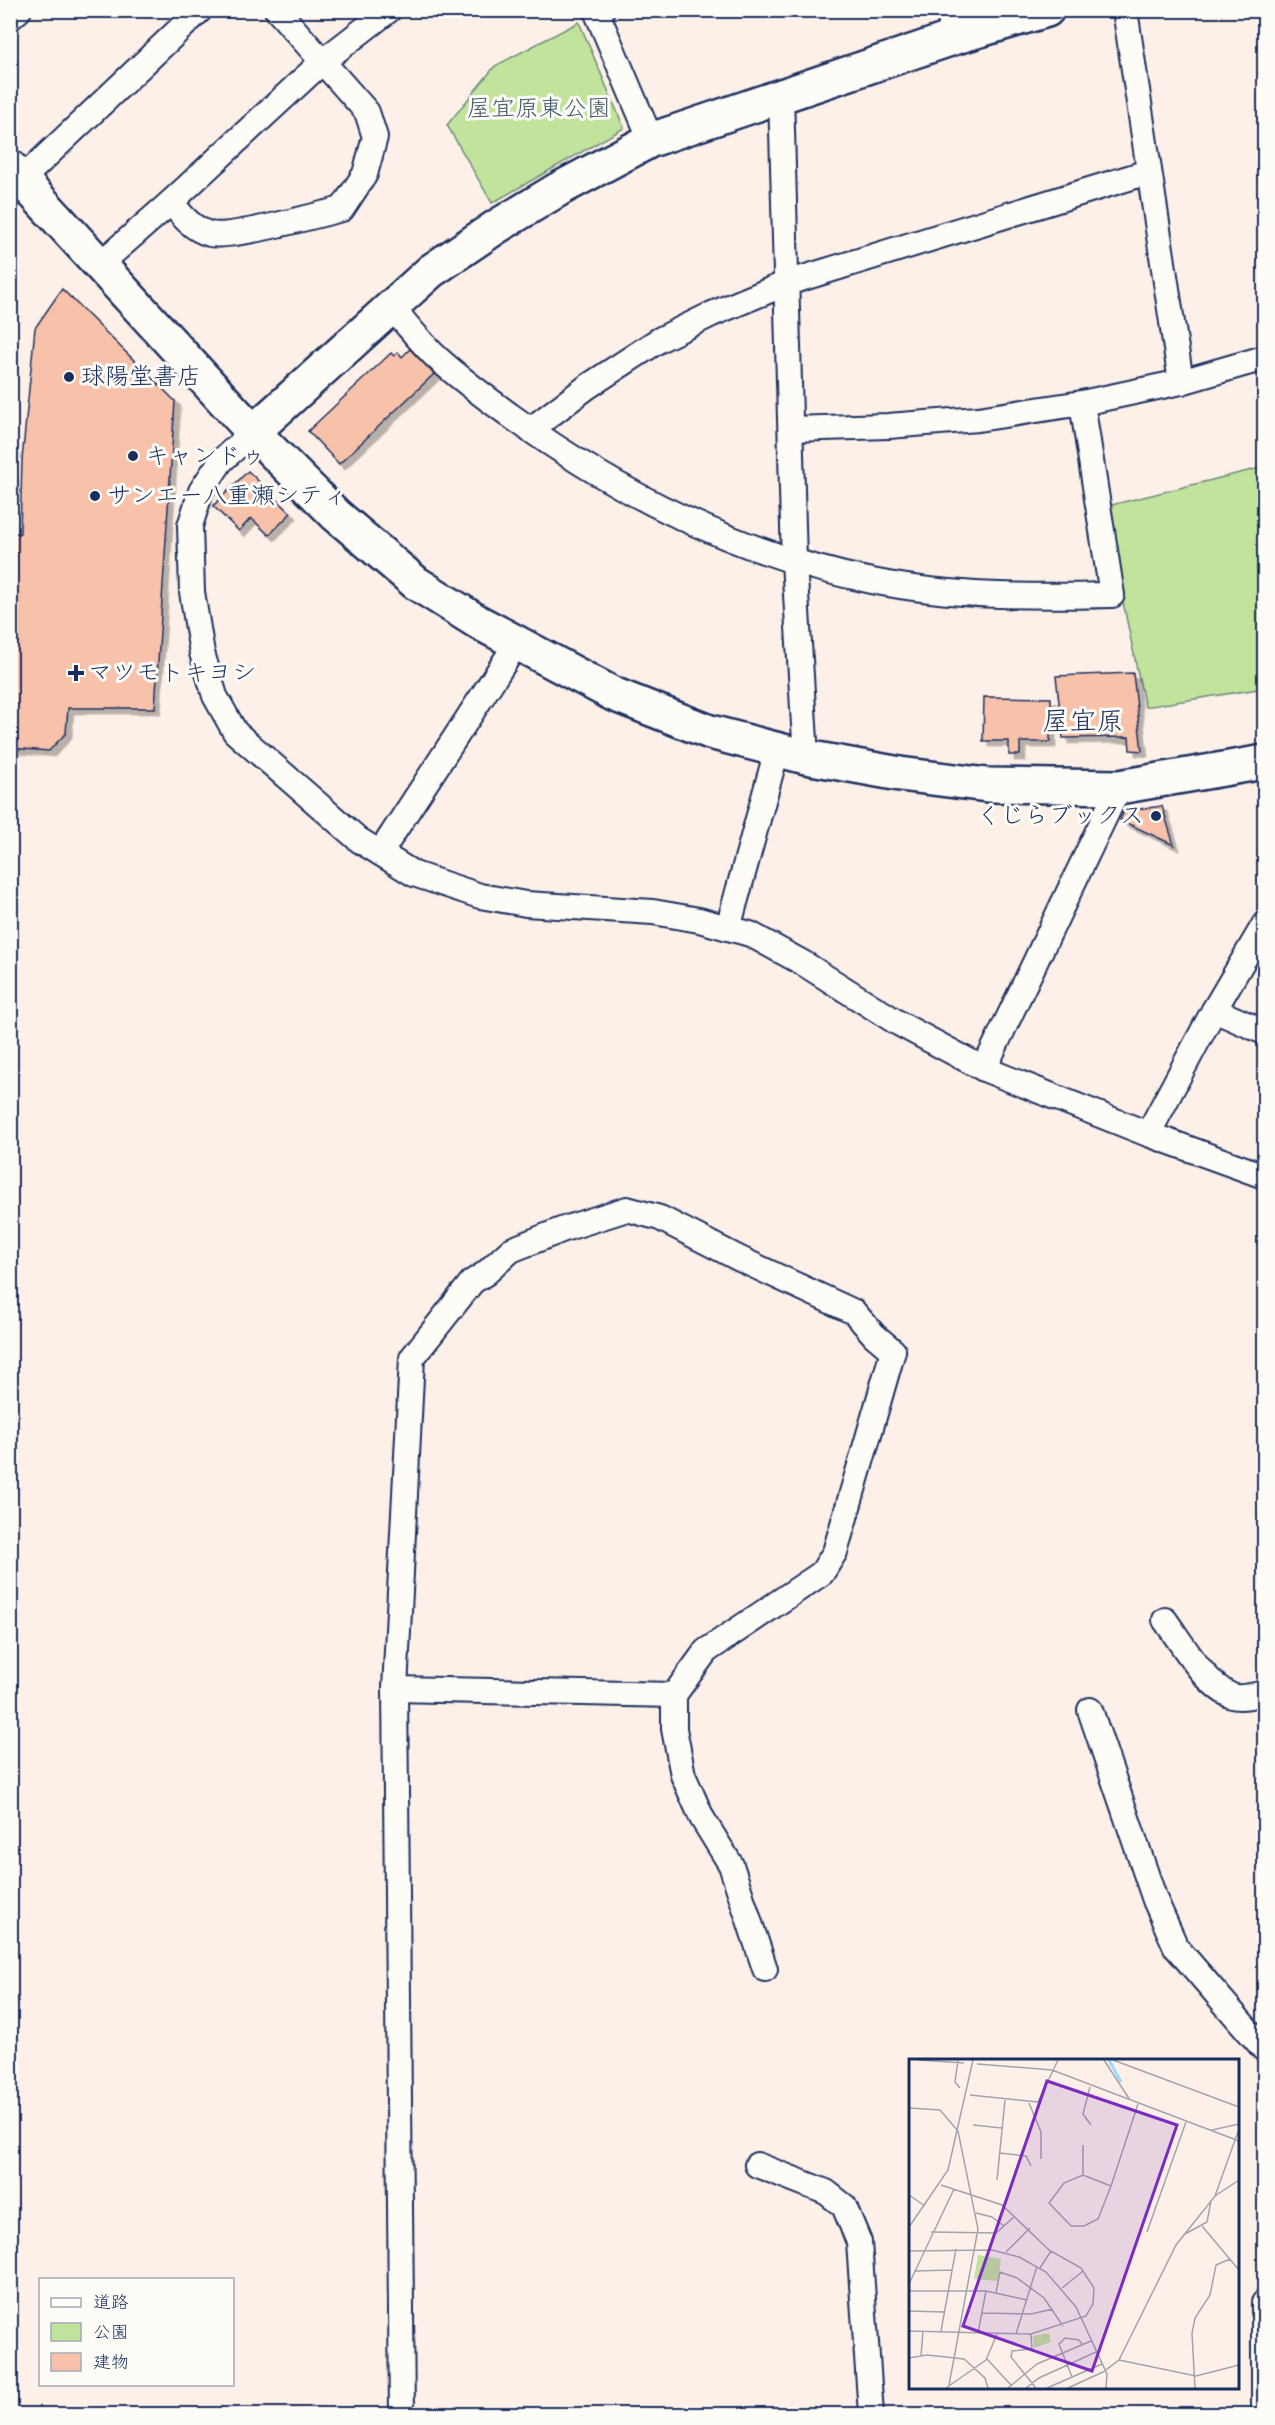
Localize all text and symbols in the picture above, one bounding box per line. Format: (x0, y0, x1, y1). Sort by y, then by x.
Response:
park label: 屋宜原東公園 (467, 94, 611, 125)
place label: 球陽堂書店 (81, 362, 201, 393)
marker: 球陽堂書店 (62, 370, 76, 384)
place label: キャンドゥ (145, 441, 265, 472)
marker: キャンドゥ (126, 449, 140, 463)
place label: サンエー八重瀬シティ (107, 481, 347, 512)
marker: サンエー八重瀬シティ (88, 489, 102, 503)
place label: マツモトキヨシ (88, 658, 256, 689)
marker: マツモトキヨシ (69, 666, 83, 680)
district label: 屋宜原 (1043, 705, 1124, 740)
place label: くじらブックス (976, 801, 1144, 832)
marker: くじらブックス (1149, 809, 1163, 823)
inset map (909, 2059, 1239, 2389)
legend (39, 2278, 234, 2386)
text: 道路 (93, 2291, 129, 2315)
text: 公園 (93, 2321, 129, 2345)
text: 建物 (93, 2351, 129, 2375)

